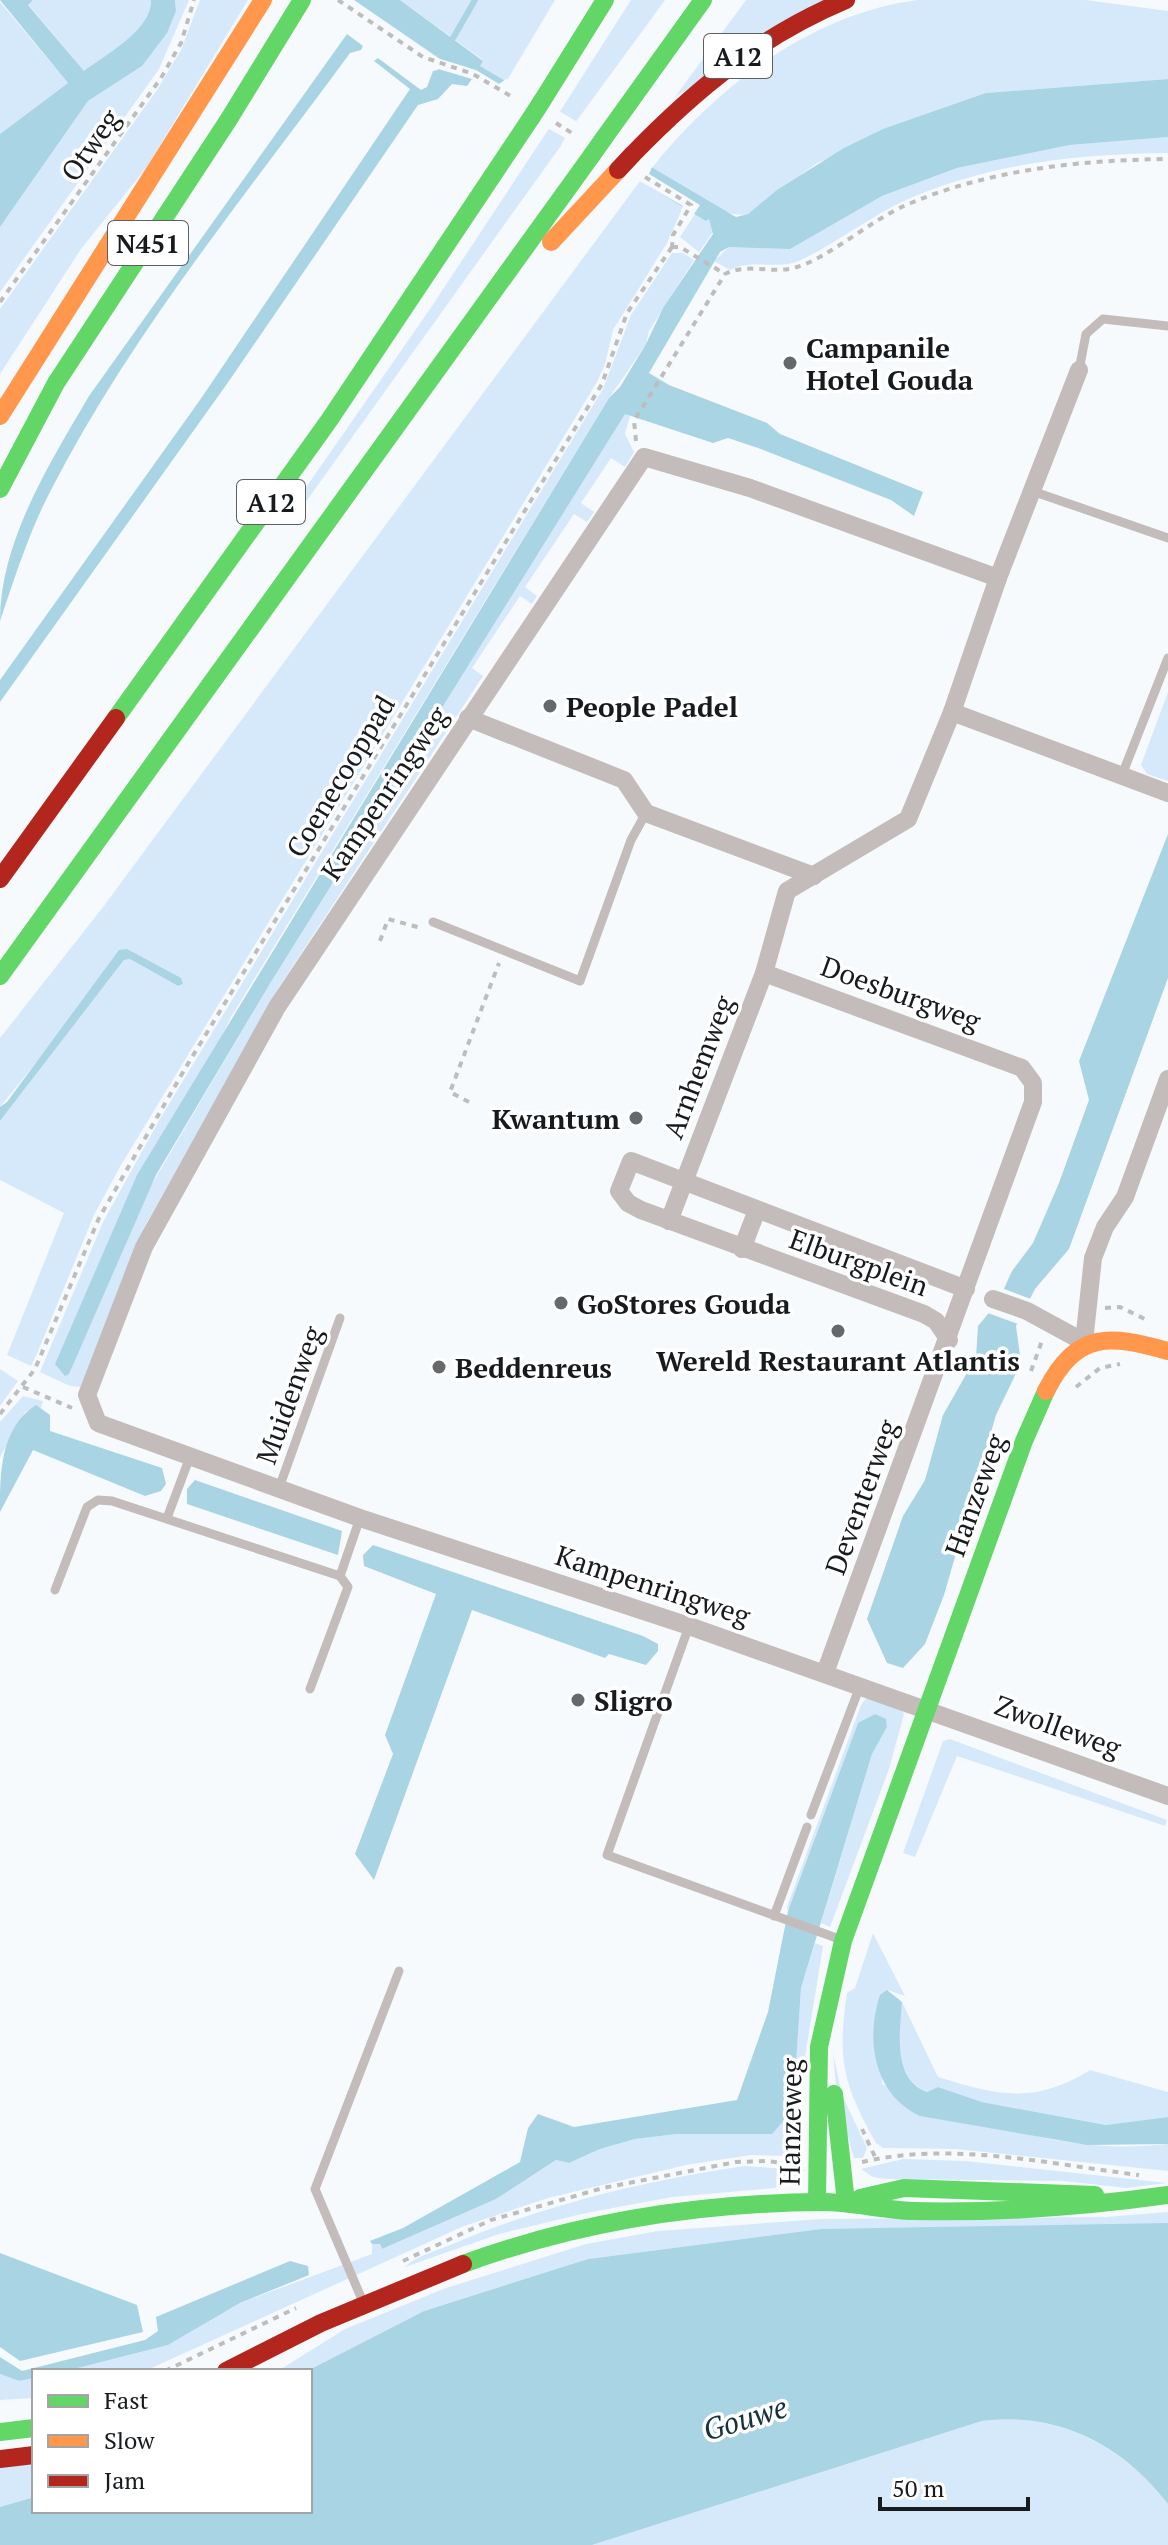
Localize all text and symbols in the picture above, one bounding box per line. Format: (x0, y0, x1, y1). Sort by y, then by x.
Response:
road number: A12 (704, 34, 772, 78)
street label: Otweg (52, 101, 129, 188)
road number: N451 (108, 221, 188, 265)
place label: Campanile Hotel Gouda (806, 329, 974, 398)
marker: Campanile Hotel Gouda (781, 354, 799, 372)
road number: A12 (237, 480, 305, 524)
street label: Coenecooppad (277, 688, 403, 864)
place label: People Padel (566, 688, 738, 725)
marker: People Padel (541, 697, 559, 715)
street label: Kampenringweg (312, 698, 457, 887)
street label: Doesburgweg (816, 947, 987, 1039)
street label: Arnhemweg (654, 989, 743, 1144)
place label: Kwantum (492, 1100, 620, 1137)
marker: Kwantum (627, 1109, 645, 1127)
street label: Elburgplein (785, 1220, 934, 1304)
place label: GoStores Gouda (577, 1285, 791, 1322)
marker: GoStores Gouda (552, 1294, 570, 1312)
street label: Muidenweg (247, 1320, 331, 1469)
marker: Wereld Restaurant Atlantis (829, 1322, 847, 1340)
place label: Wereld Restaurant Atlantis (656, 1342, 1020, 1379)
place label: Beddenreus (455, 1349, 612, 1386)
marker: Beddenreus (430, 1358, 448, 1376)
street label: Deventerweg (816, 1413, 907, 1580)
street label: Hanzeweg (936, 1428, 1015, 1561)
street label: Kampenringweg (551, 1536, 756, 1634)
place label: Sligro (594, 1682, 673, 1719)
street label: Zwolleweg (990, 1686, 1127, 1766)
marker: Sligro (569, 1691, 587, 1709)
street label: Hanzeweg (770, 2057, 810, 2186)
legend (32, 2369, 312, 2513)
text: Fast (104, 2384, 149, 2416)
water label: Gouwe (698, 2386, 792, 2450)
text: Slow (104, 2424, 155, 2456)
scale bar (880, 2461, 1028, 2511)
text: Jam (104, 2464, 145, 2496)
text: 50 m (892, 2472, 944, 2504)

